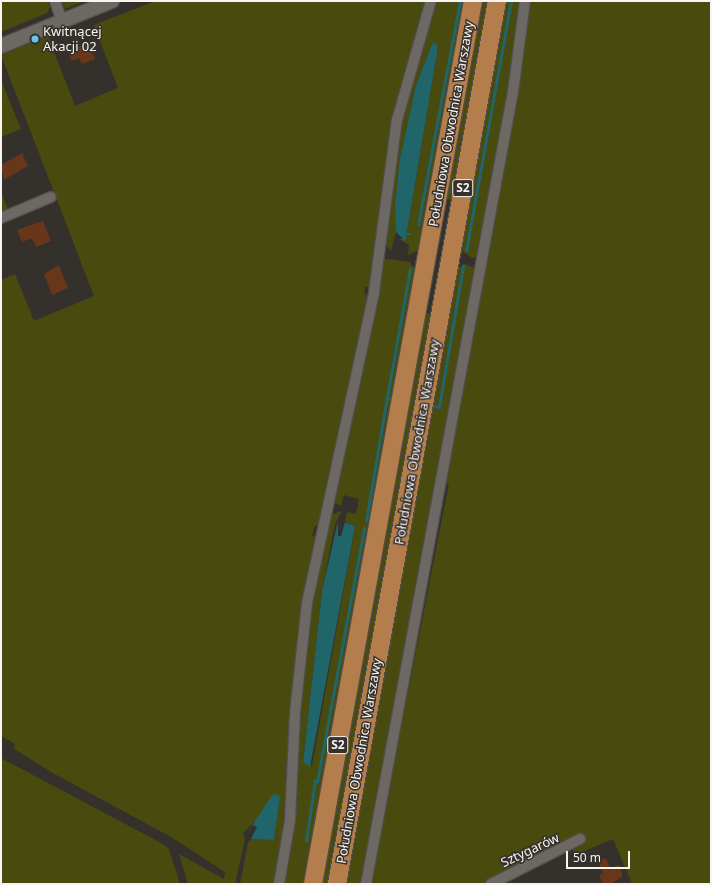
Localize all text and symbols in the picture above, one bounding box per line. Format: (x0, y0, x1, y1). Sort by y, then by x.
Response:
street label: Południowa Obwodnica Warszawy (425, 20, 477, 228)
place label: Kwitnącej Akacji 02 (43, 24, 102, 55)
marker: Kwitnącej Akacji 02 (30, 34, 40, 44)
road number: S2 (452, 178, 474, 198)
street label: Południowa Obwodnica Warszawy (391, 338, 443, 546)
street label: Południowa Obwodnica Warszawy (333, 657, 385, 865)
road number: S2 (327, 735, 349, 755)
street label: Sztygarów (498, 830, 562, 870)
scale bar (568, 843, 632, 869)
text: 50 m (573, 849, 601, 866)

